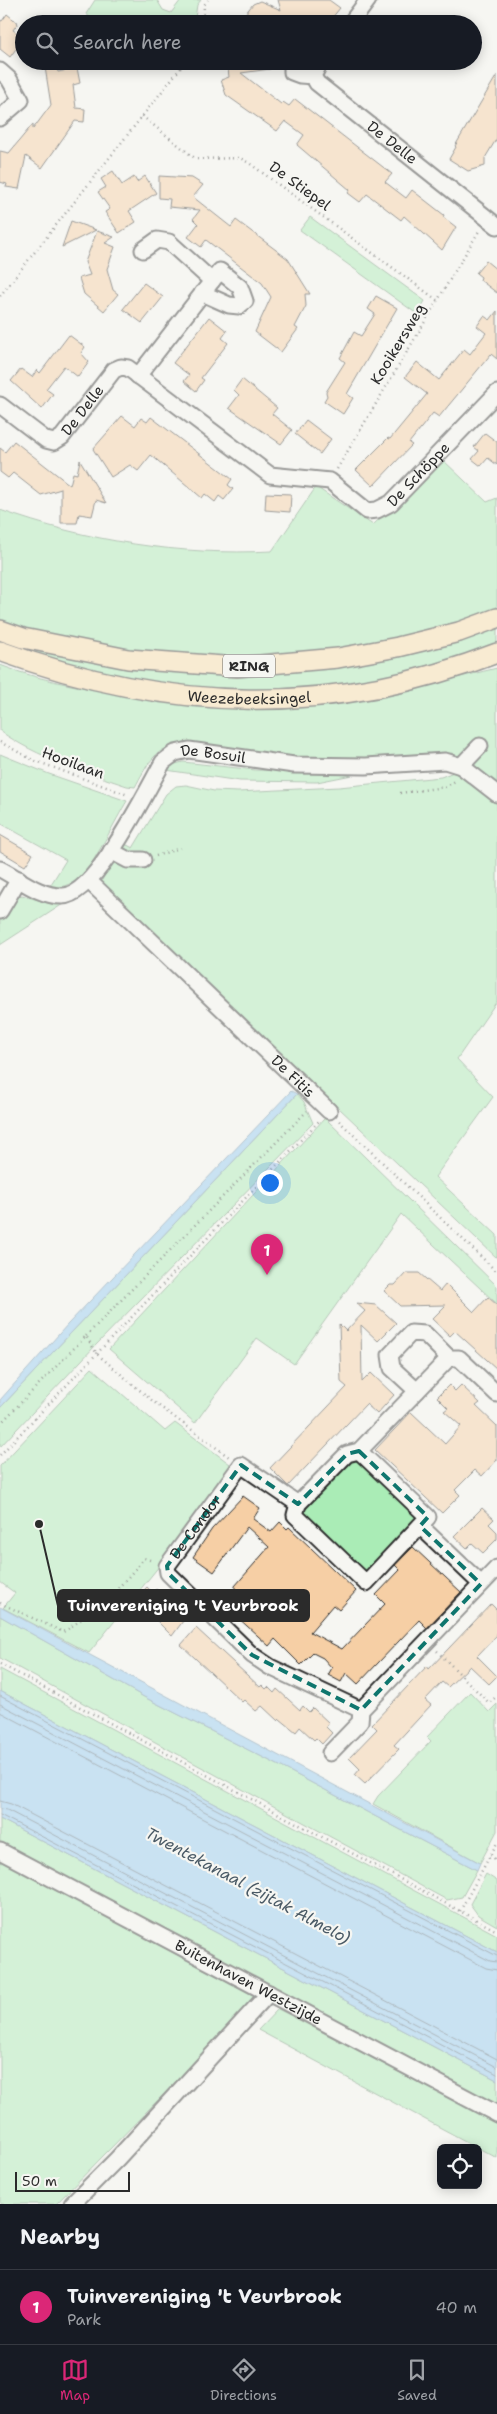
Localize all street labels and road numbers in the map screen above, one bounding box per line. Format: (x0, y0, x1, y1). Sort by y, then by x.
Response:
street label: De Delle (363, 117, 421, 169)
street label: De Stiepel (265, 157, 335, 215)
street label: Kooikersweg (366, 300, 430, 388)
street label: De Delle (57, 381, 108, 440)
street label: De Schöppe (383, 438, 454, 511)
road number: RING (223, 654, 275, 678)
street label: Weezebeeksingel (187, 686, 312, 709)
street label: De Bosuil (179, 740, 248, 768)
street label: Hooilaan (39, 742, 107, 784)
street label: De Fitis (267, 1051, 319, 1102)
street label: De Condor (165, 1491, 226, 1564)
street label: Buitenhaven Westzijde (171, 1935, 326, 2030)

